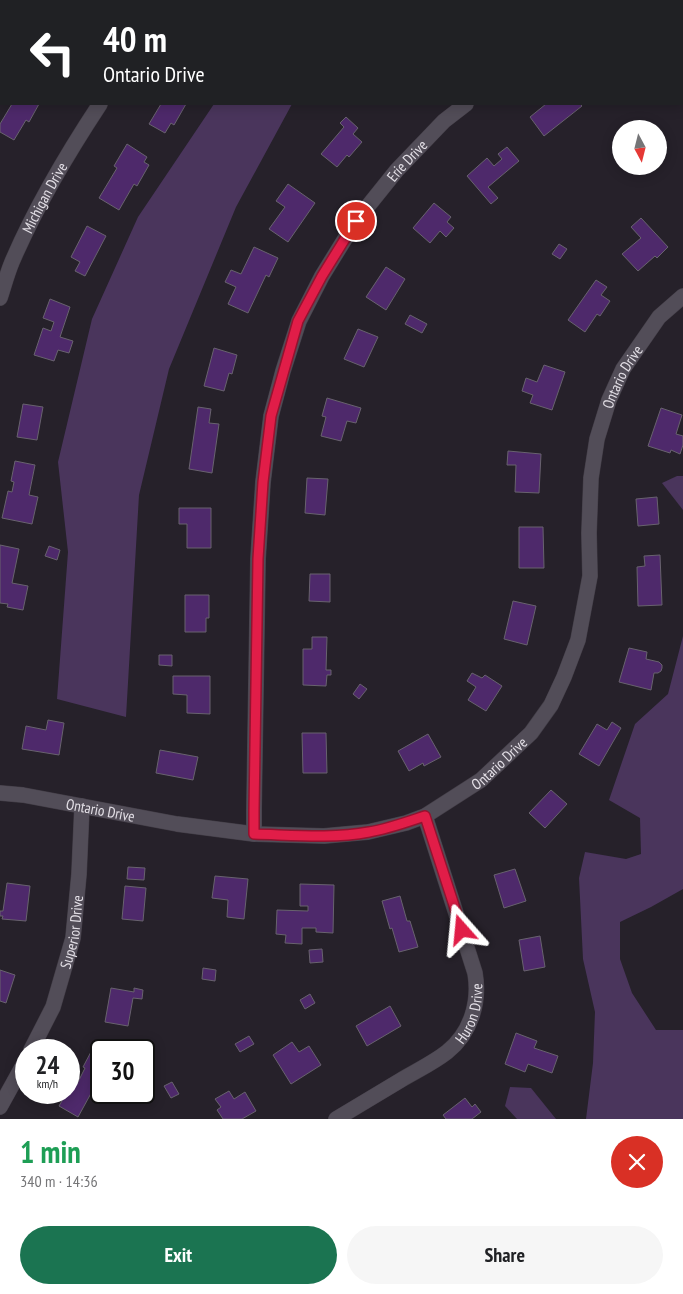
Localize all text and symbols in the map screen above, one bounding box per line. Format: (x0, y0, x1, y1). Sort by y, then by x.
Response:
text: 40 m (103, 16, 167, 62)
icon: left (20, 20, 85, 85)
text: Ontario Drive (103, 60, 205, 88)
north arrow (612, 120, 668, 175)
map controls (612, 120, 667, 175)
street label: Erie Drive (382, 135, 431, 185)
street label: Michigan Drive (17, 159, 71, 236)
pin (335, 200, 377, 242)
icon: arrive (342, 207, 370, 235)
street label: Ontario Drive (598, 341, 646, 411)
street label: Ontario Drive (467, 733, 531, 794)
street label: Ontario Drive (65, 794, 136, 825)
street label: Superior Drive (55, 894, 86, 971)
position arrow (435, 903, 487, 955)
street label: Huron Drive (450, 983, 486, 1047)
speed limit sign: 30 (90, 1039, 155, 1104)
text: 24 (36, 1049, 59, 1081)
text: km/h (37, 1076, 58, 1091)
text: 1 min (20, 1132, 81, 1171)
button: close (611, 1136, 663, 1188)
text: 340 m · 14:36 (20, 1171, 98, 1191)
button: Exit (20, 1226, 337, 1284)
button: Share (347, 1226, 663, 1284)

